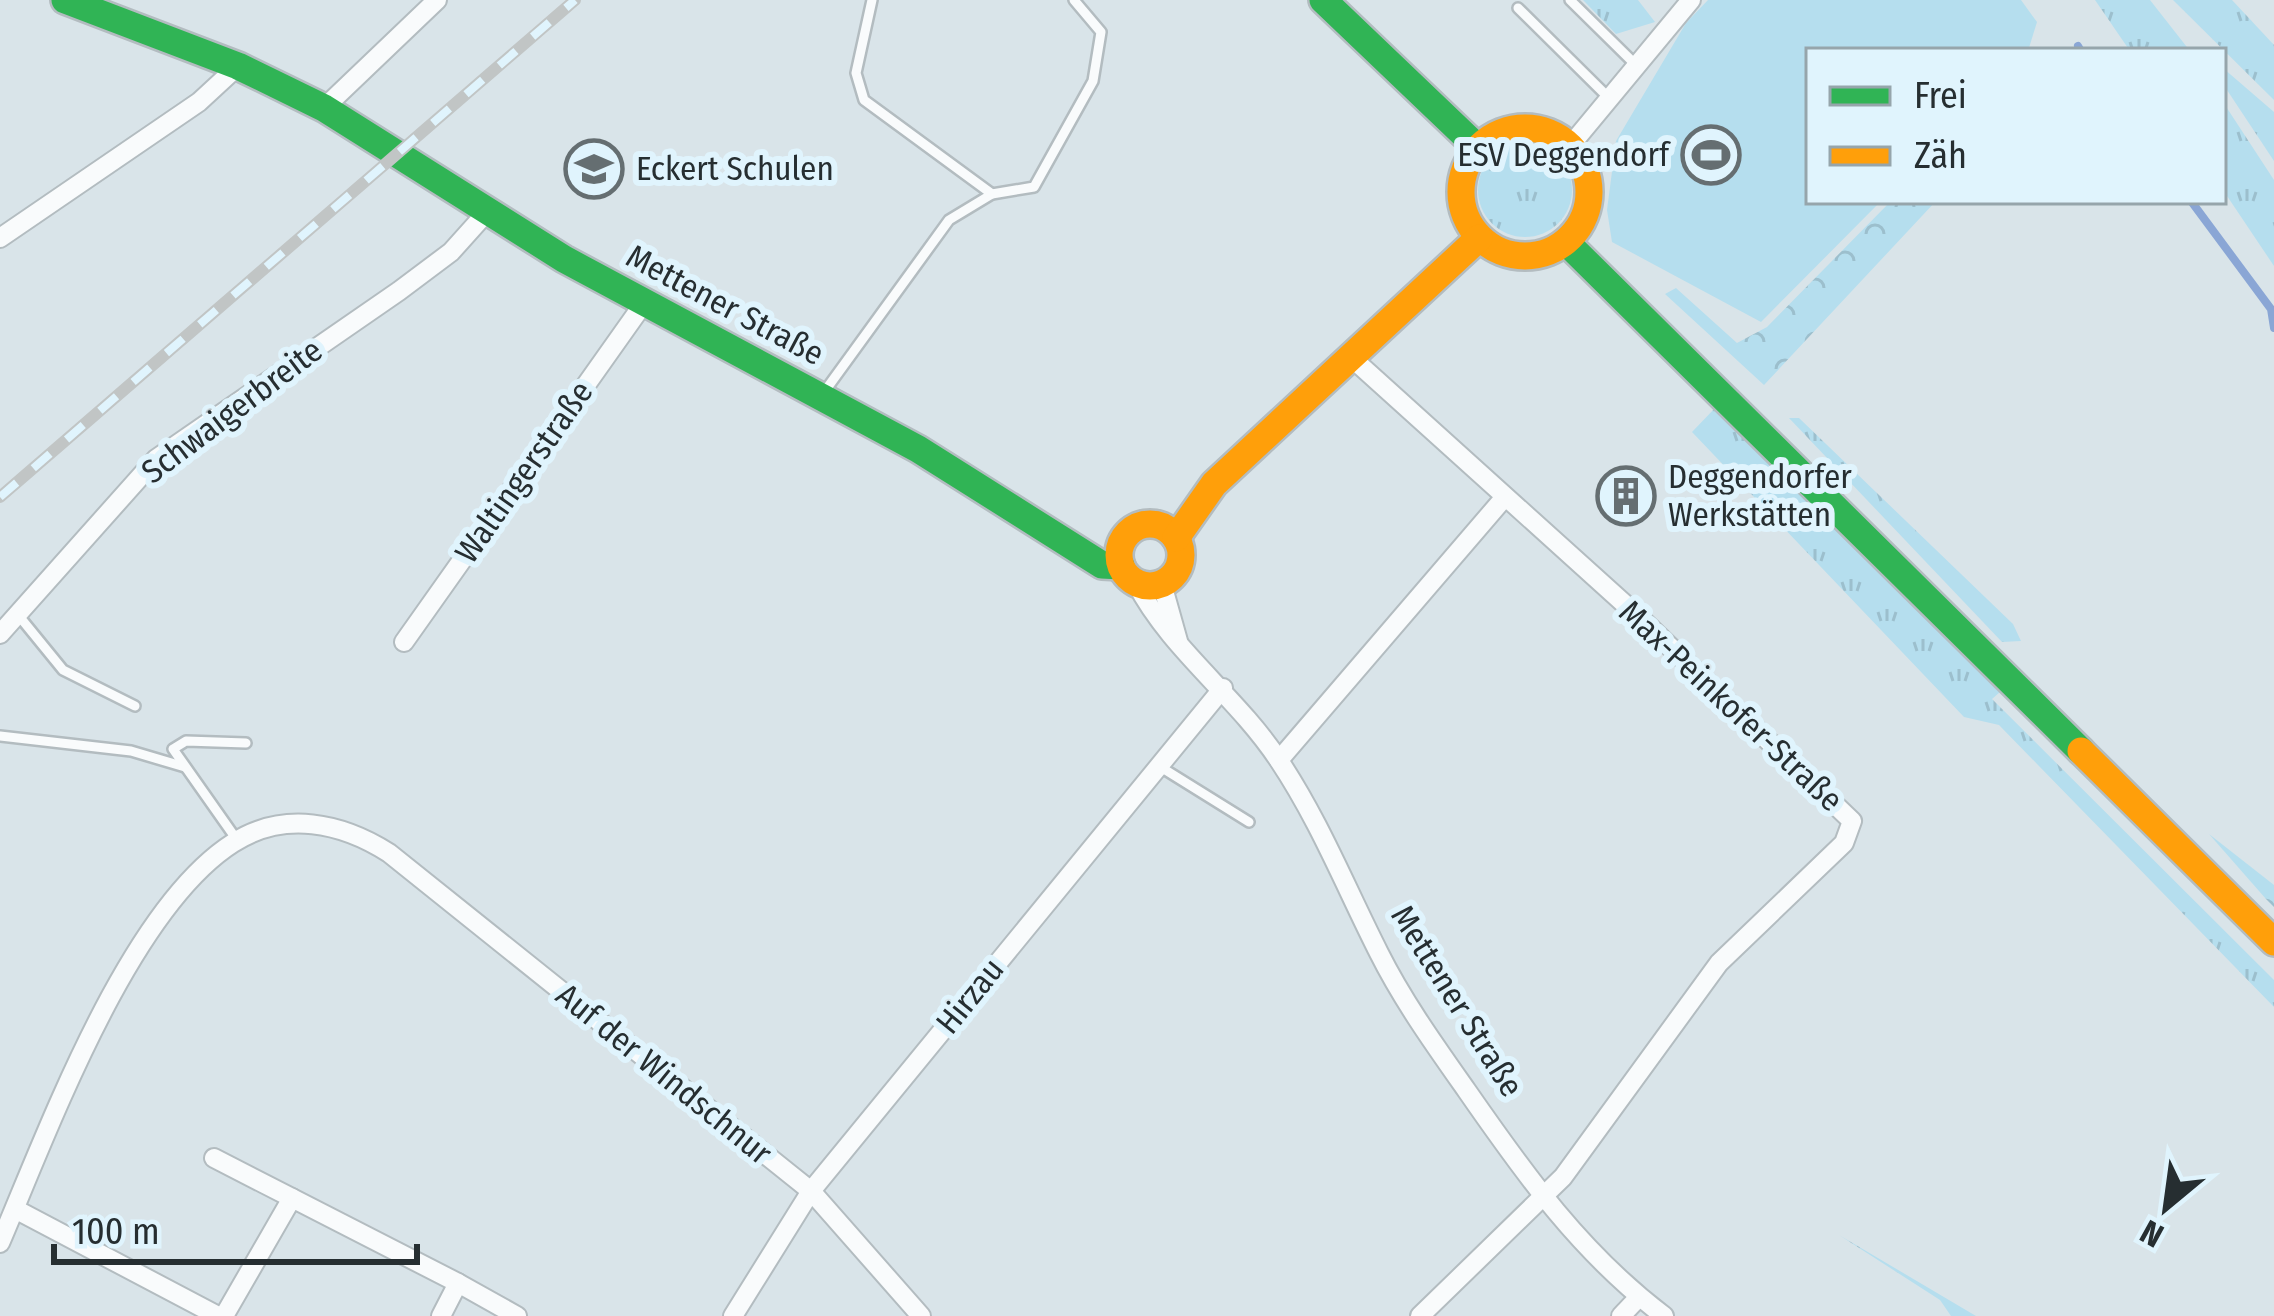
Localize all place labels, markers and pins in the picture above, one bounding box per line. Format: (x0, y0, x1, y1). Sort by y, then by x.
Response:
sports icon: ESV Deggendorf (1680, 124, 1742, 186)
place label: ESV Deggendorf (1457, 135, 1671, 175)
school or university icon: Eckert Schulen (563, 138, 625, 200)
place label: Eckert Schulen (636, 149, 834, 189)
place label: Deggendorfer Werkstätten (1668, 457, 1852, 535)
building icon: Deggendorfer Werkstätten (1595, 465, 1657, 527)

